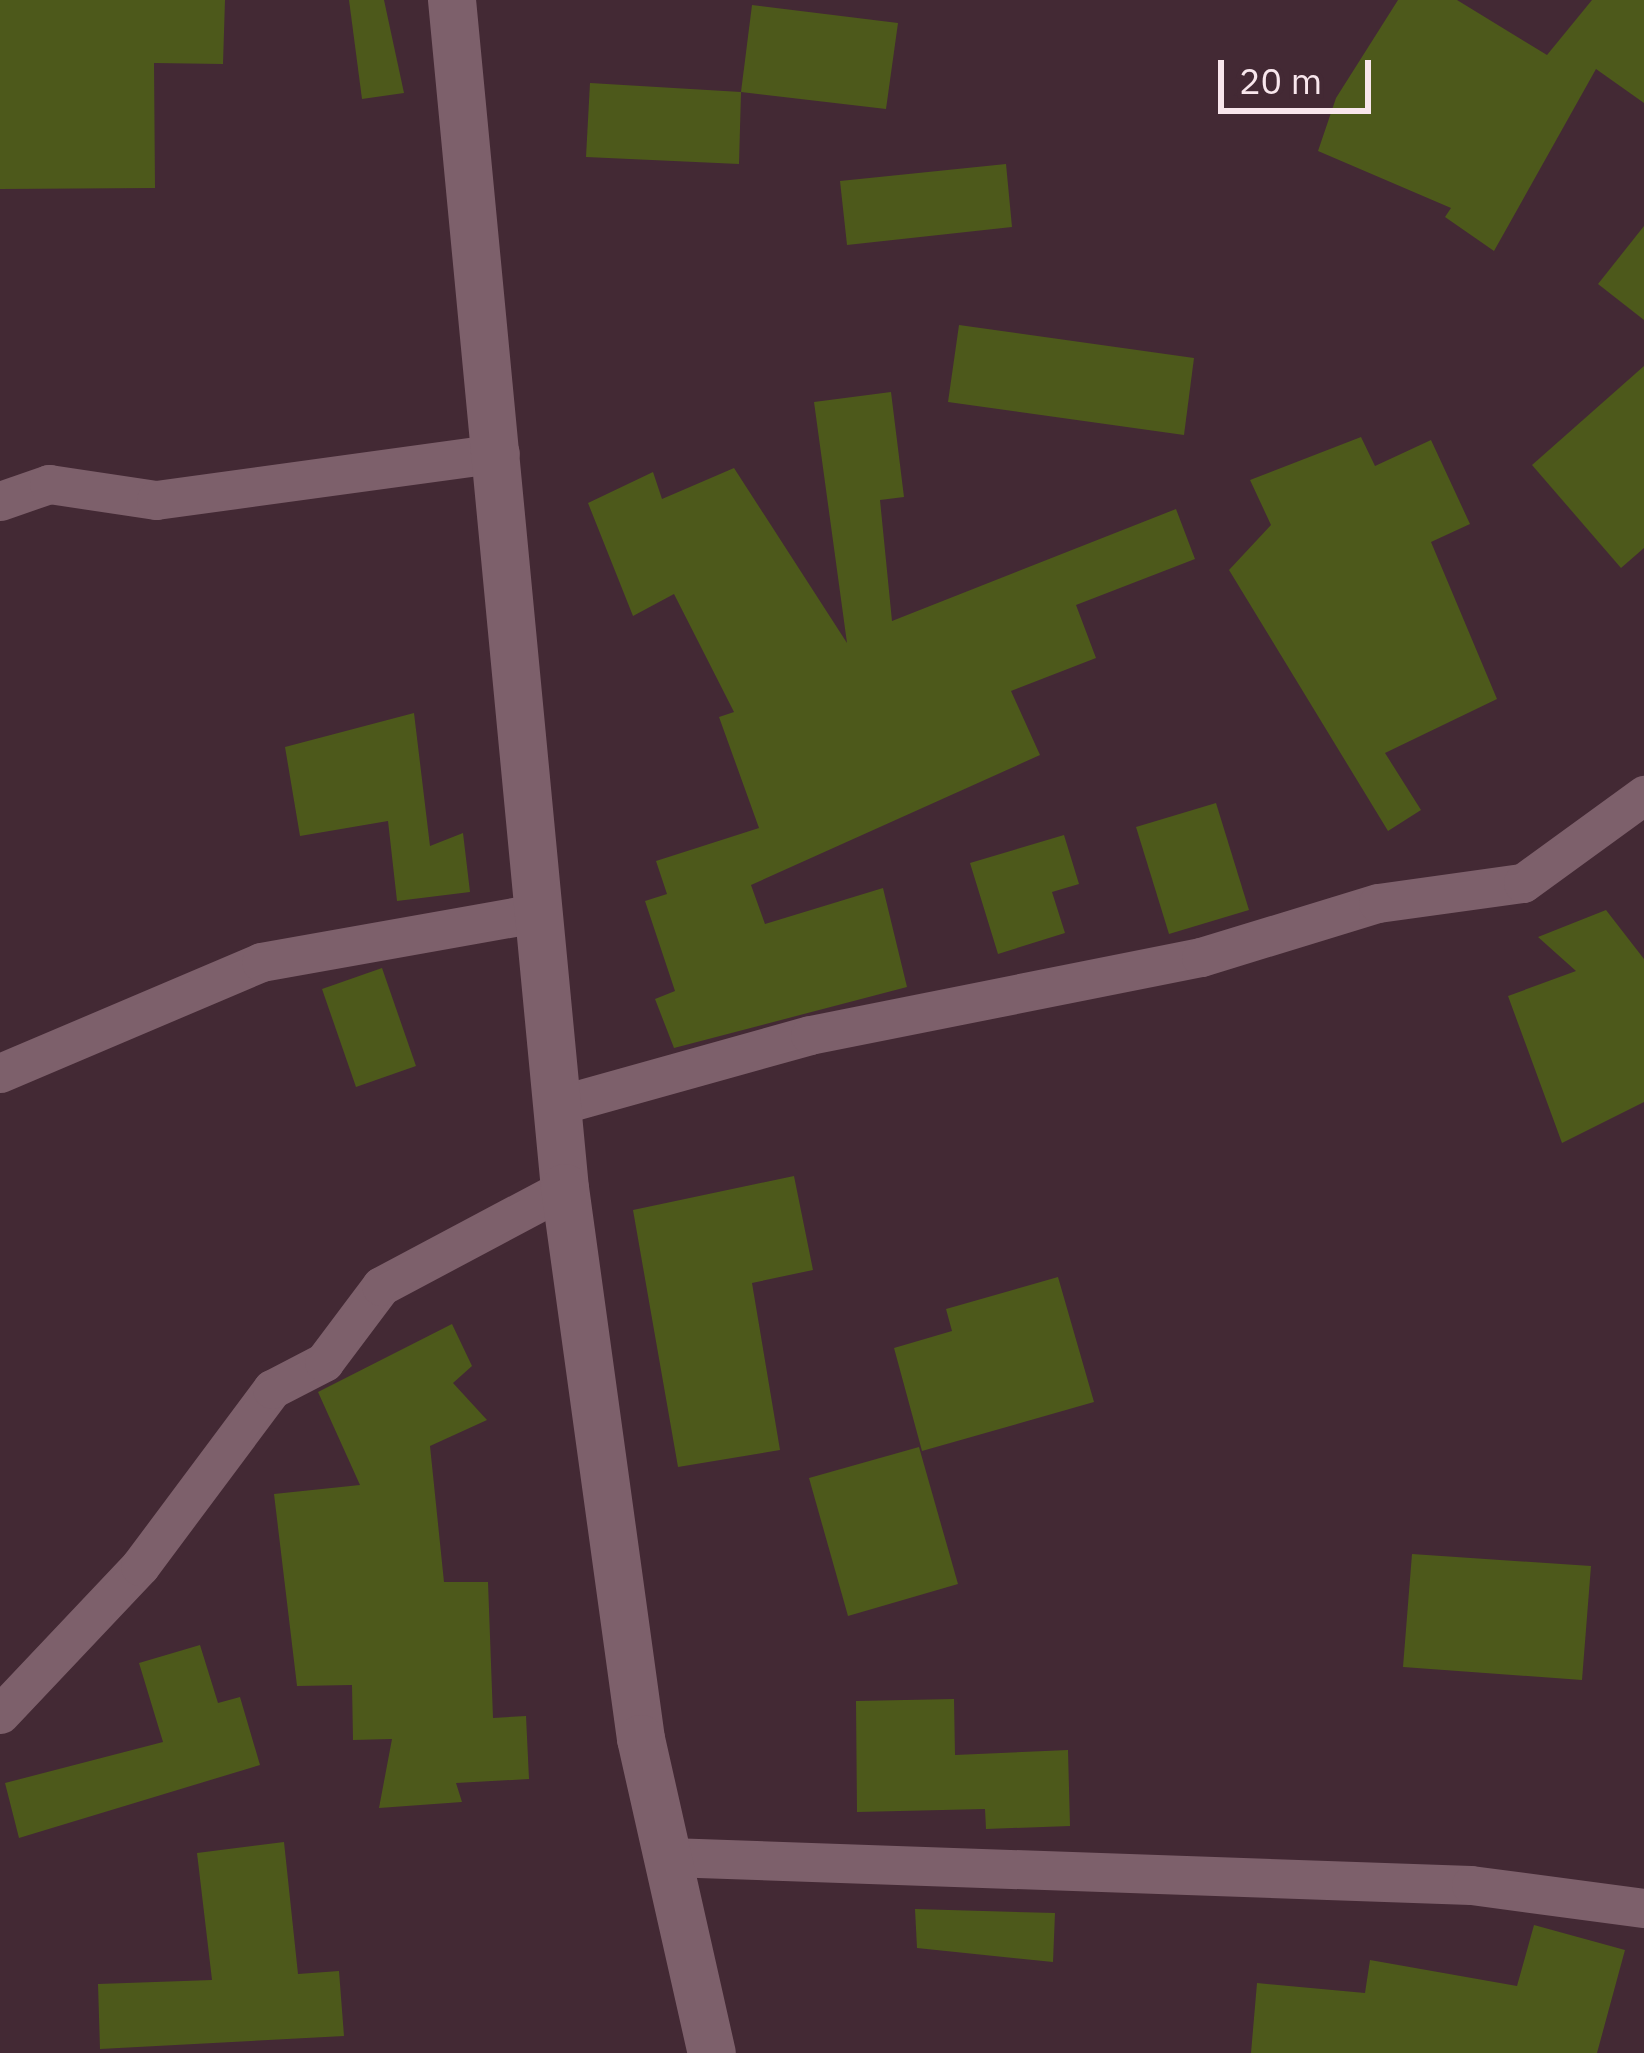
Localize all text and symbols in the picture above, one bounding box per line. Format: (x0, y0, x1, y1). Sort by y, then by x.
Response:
scale bar (1224, 36, 1377, 110)
text: 20 m (1239, 57, 1322, 104)

